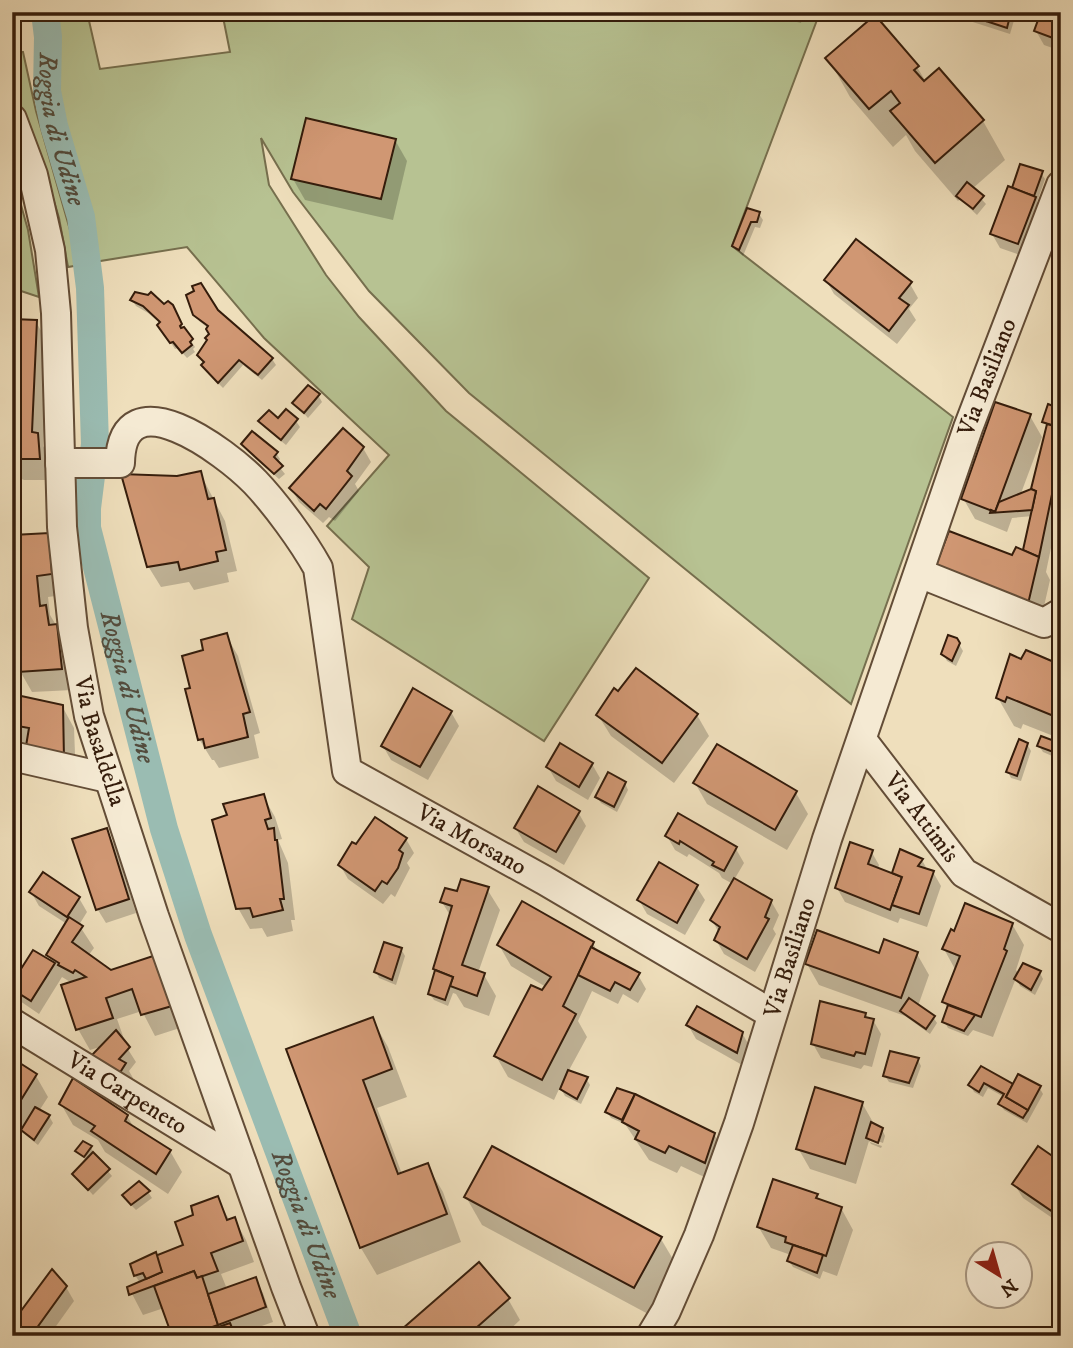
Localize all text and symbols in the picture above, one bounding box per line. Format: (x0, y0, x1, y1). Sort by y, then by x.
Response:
water label: Roggia di Udine (30, 51, 94, 211)
street label: Via Basiliano (951, 314, 1024, 441)
water label: Roggia di Udine (92, 606, 163, 768)
street label: Via Basaldella (67, 673, 133, 811)
street label: Via Attimis (877, 766, 966, 869)
street label: Via Morsano (410, 797, 532, 882)
street label: Via Basiliano (757, 894, 823, 1022)
street label: Via Carpeneto (61, 1045, 193, 1142)
water label: Roggia di Udine (263, 1145, 350, 1305)
north arrow (964, 1240, 1034, 1310)
text: N (995, 1273, 1021, 1301)

